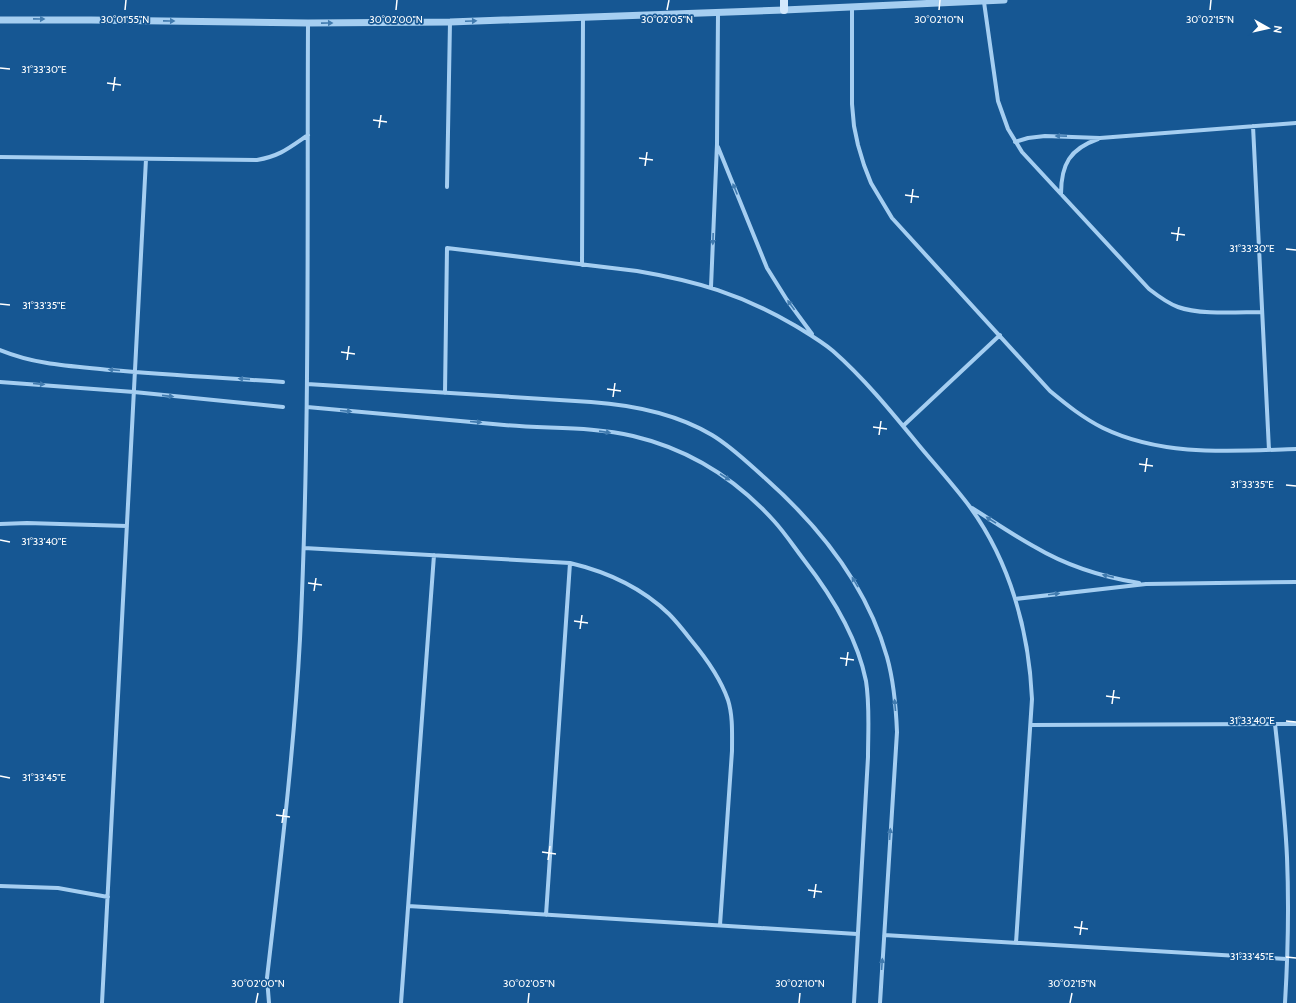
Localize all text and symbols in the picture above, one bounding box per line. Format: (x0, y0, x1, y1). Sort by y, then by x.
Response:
north arrow (1248, 8, 1288, 48)
text: 30°01'55"N (101, 13, 149, 26)
text: 30°02'00"N (369, 13, 423, 26)
text: 30°02'05"N (641, 13, 693, 26)
text: 30°02'10"N (914, 13, 964, 26)
text: 30°02'15"N (1186, 13, 1234, 26)
one-way arrow (33, 16, 45, 23)
one-way arrow (163, 18, 176, 24)
one-way arrow (465, 18, 477, 25)
one-way arrow (321, 20, 334, 26)
text: N (1270, 25, 1285, 34)
text: 31°33'30"E (21, 63, 67, 76)
one-way arrow (1054, 133, 1067, 139)
one-way arrow (731, 182, 737, 194)
one-way arrow (710, 233, 716, 246)
text: 31°33'30"E (1229, 242, 1275, 255)
text: 31°33'35"E (22, 299, 66, 312)
one-way arrow (787, 300, 795, 311)
one-way arrow (108, 367, 120, 373)
one-way arrow (238, 376, 250, 383)
one-way arrow (33, 381, 45, 388)
one-way arrow (162, 392, 174, 399)
one-way arrow (340, 407, 352, 414)
one-way arrow (469, 419, 482, 426)
one-way arrow (599, 429, 611, 435)
one-way arrow (720, 474, 731, 481)
text: 31°33'35"E (1230, 478, 1274, 491)
one-way arrow (986, 516, 996, 524)
text: 31°33'40"E (21, 535, 67, 548)
one-way arrow (1101, 573, 1113, 579)
one-way arrow (851, 577, 859, 587)
one-way arrow (1048, 591, 1060, 598)
one-way arrow (892, 699, 899, 711)
text: 31°33'40"E (1229, 714, 1275, 727)
text: 31°33'45"E (22, 771, 66, 784)
one-way arrow (887, 828, 894, 840)
text: 31°33'45"E (1230, 950, 1274, 963)
one-way arrow (879, 958, 886, 970)
text: 30°02'00"N (231, 977, 285, 990)
text: 30°02'05"N (503, 977, 555, 990)
text: 30°02'10"N (775, 977, 825, 990)
text: 30°02'15"N (1048, 977, 1096, 990)

